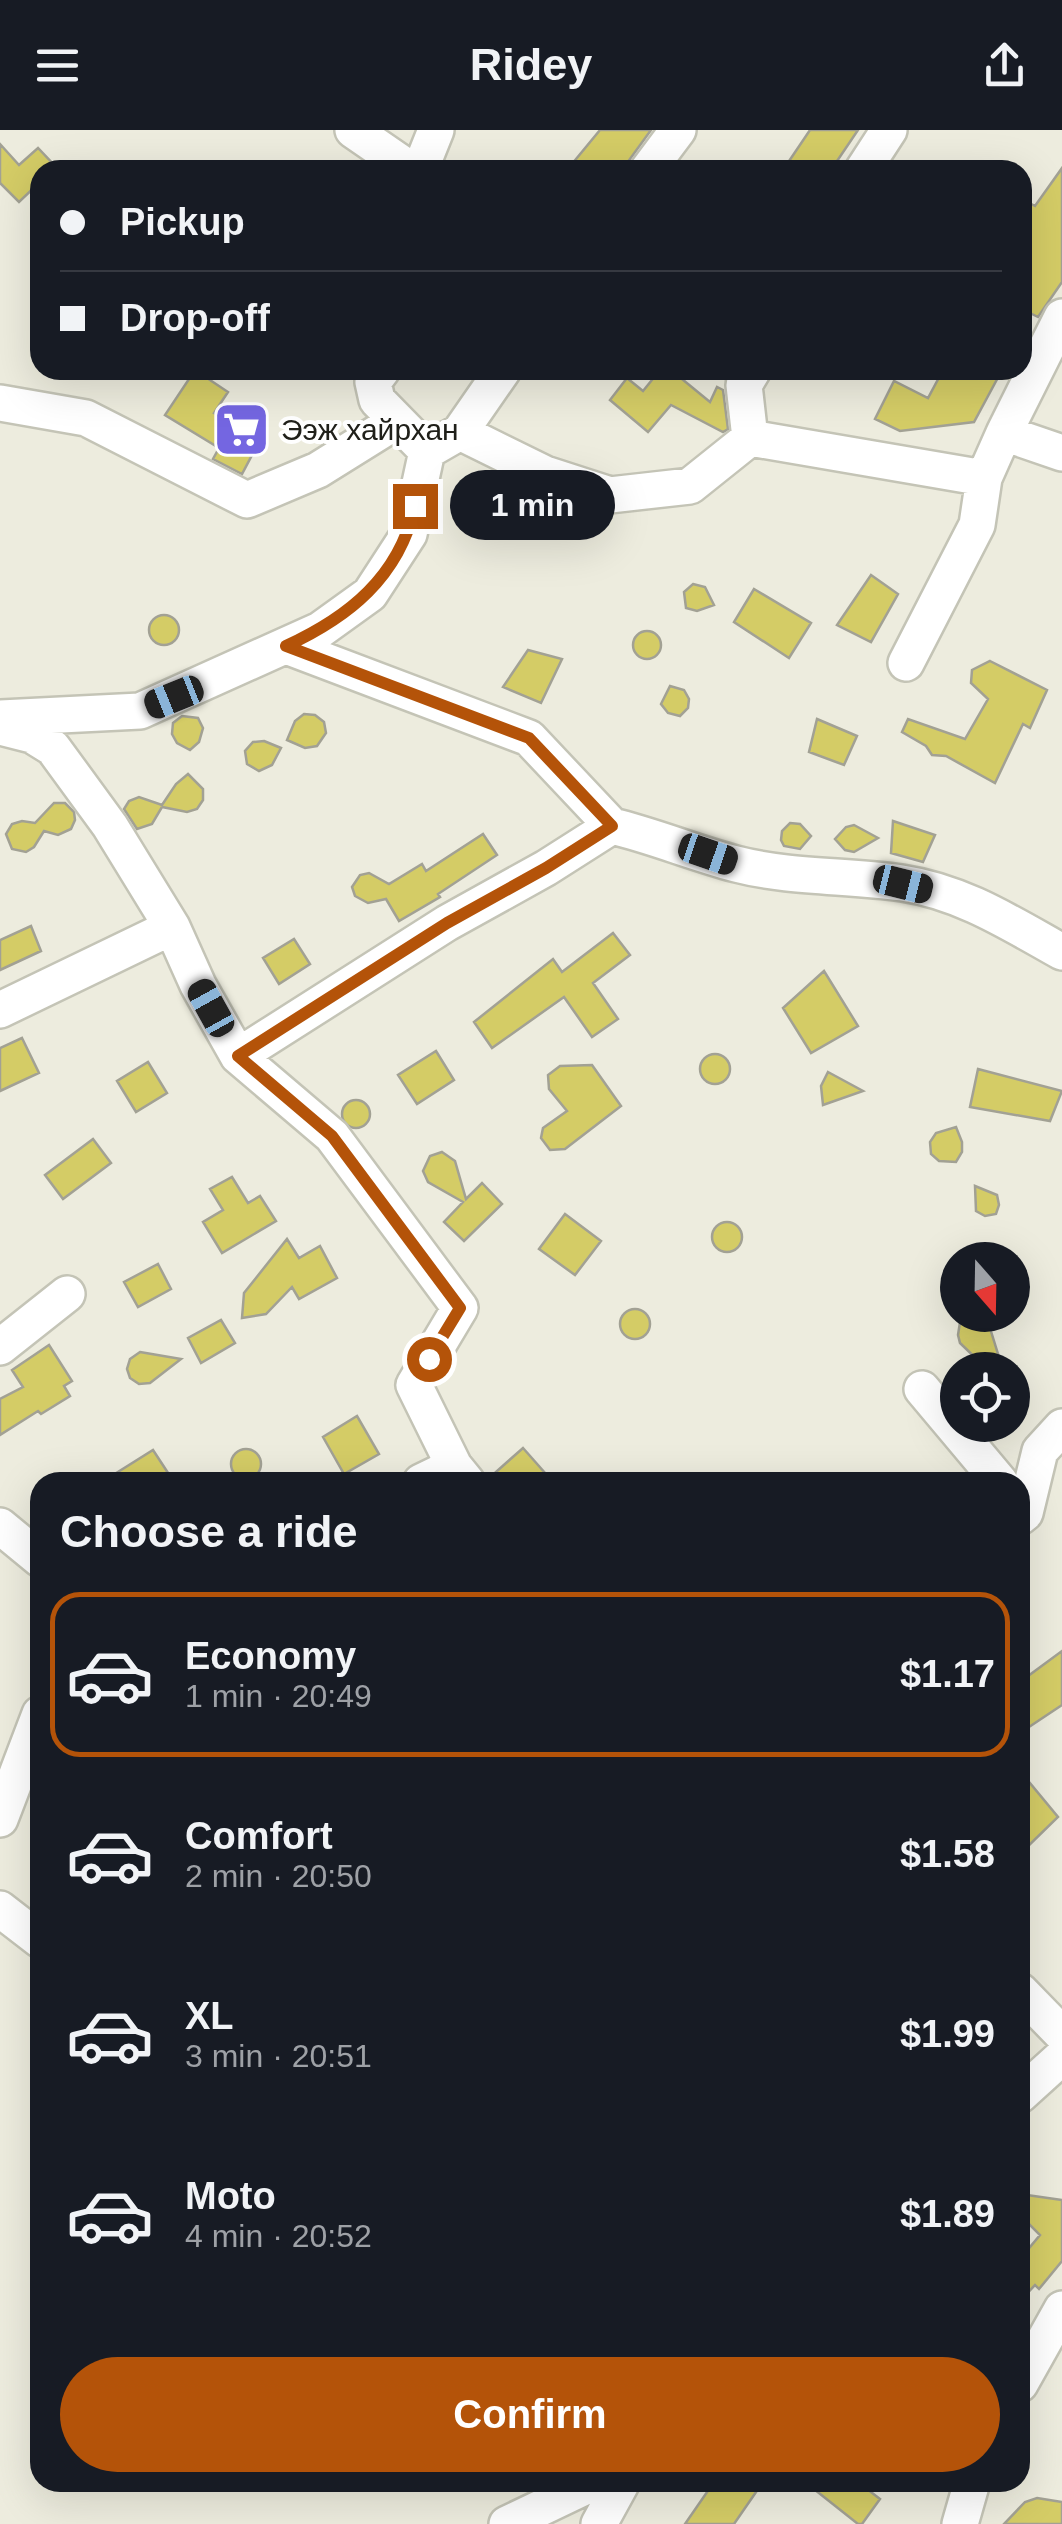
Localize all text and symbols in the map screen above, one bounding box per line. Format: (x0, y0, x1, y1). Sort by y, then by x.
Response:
icon: menu (30, 38, 85, 93)
icon: share (977, 38, 1032, 93)
text: Ridey (470, 39, 592, 90)
text: Pickup (120, 201, 245, 243)
text: Drop-off (120, 297, 270, 339)
supermarket icon: Ээж хайрхан (212, 399, 272, 459)
place label: Ээж хайрхан (281, 413, 459, 446)
callout: 1 min (450, 471, 615, 541)
route end (393, 484, 438, 529)
text: 1 min (491, 487, 574, 523)
car (141, 672, 207, 722)
car (675, 830, 741, 878)
car (870, 862, 936, 906)
car (183, 974, 239, 1042)
north arrow (940, 1242, 1030, 1332)
map controls (940, 1242, 1030, 1442)
route start (407, 1337, 452, 1382)
button: locate (940, 1352, 1030, 1442)
text: Choose a ride (60, 1506, 358, 1557)
icon: car (65, 1630, 155, 1720)
text: Economy (185, 1635, 356, 1677)
text: $1.17 (900, 1653, 995, 1695)
text: 1 min · 20:49 (185, 1678, 372, 1714)
icon: car (65, 1810, 155, 1900)
text: Comfort (185, 1815, 333, 1857)
text: $1.58 (900, 1833, 995, 1875)
text: 2 min · 20:50 (185, 1858, 372, 1894)
icon: car (65, 1990, 155, 2080)
text: XL (185, 1995, 234, 2037)
text: $1.99 (900, 2013, 995, 2055)
text: 3 min · 20:51 (185, 2038, 372, 2074)
icon: car (65, 2170, 155, 2260)
text: Moto (185, 2175, 276, 2217)
text: $1.89 (900, 2193, 995, 2235)
text: 4 min · 20:52 (185, 2218, 372, 2254)
button: Confirm (60, 2357, 1000, 2472)

